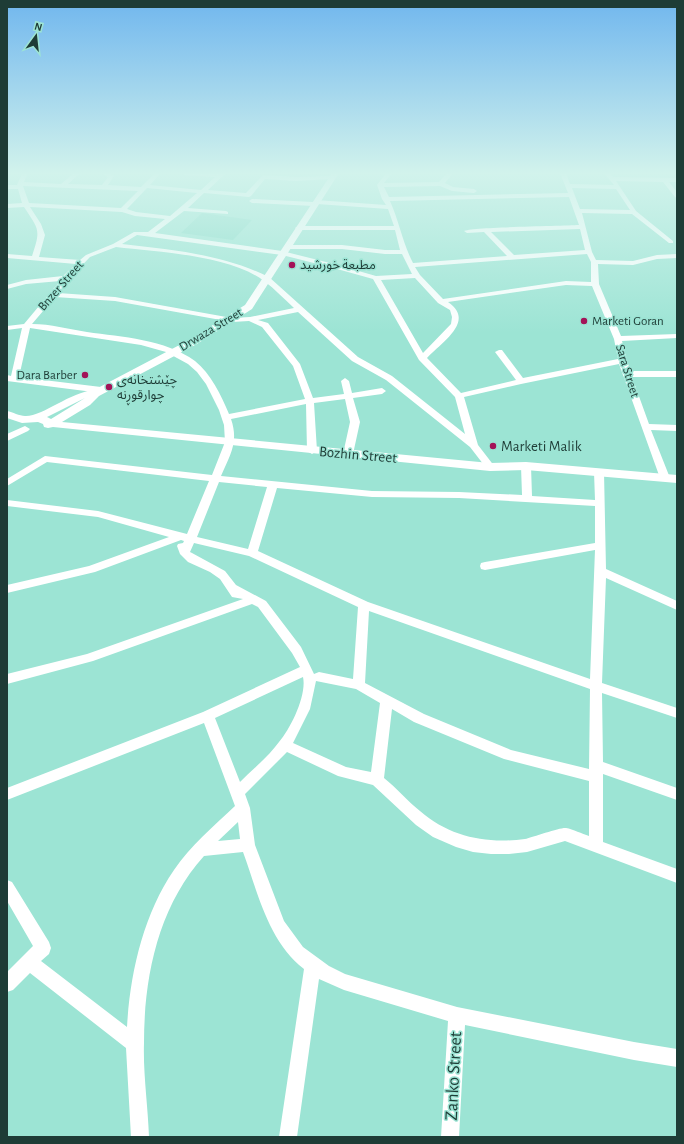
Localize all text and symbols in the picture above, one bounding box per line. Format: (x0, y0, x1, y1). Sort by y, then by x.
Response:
north arrow (16, 16, 56, 56)
text: N (33, 21, 44, 33)
street label: Bnzer Street (36, 258, 86, 314)
place label: مطبعة خورشيد (300, 258, 376, 272)
marker: مطبعة خورشيد (287, 260, 297, 270)
street label: Drwaza Street (177, 306, 245, 354)
place label: Marketi Goran (592, 315, 664, 328)
marker: Marketi Goran (579, 316, 589, 326)
street label: Sara Street (613, 343, 641, 399)
place label: Dara Barber (17, 369, 78, 382)
marker: Dara Barber (80, 370, 90, 380)
place label: چێشتخانەی چوارقوڕنە (117, 374, 178, 405)
marker: چێشتخانەی چوارقوڕنە (104, 382, 114, 392)
place label: Marketi Malik (501, 439, 582, 454)
marker: Marketi Malik (488, 441, 498, 451)
street label: Bozhin Street (318, 444, 398, 466)
street label: Zanko Street (443, 1031, 465, 1121)

